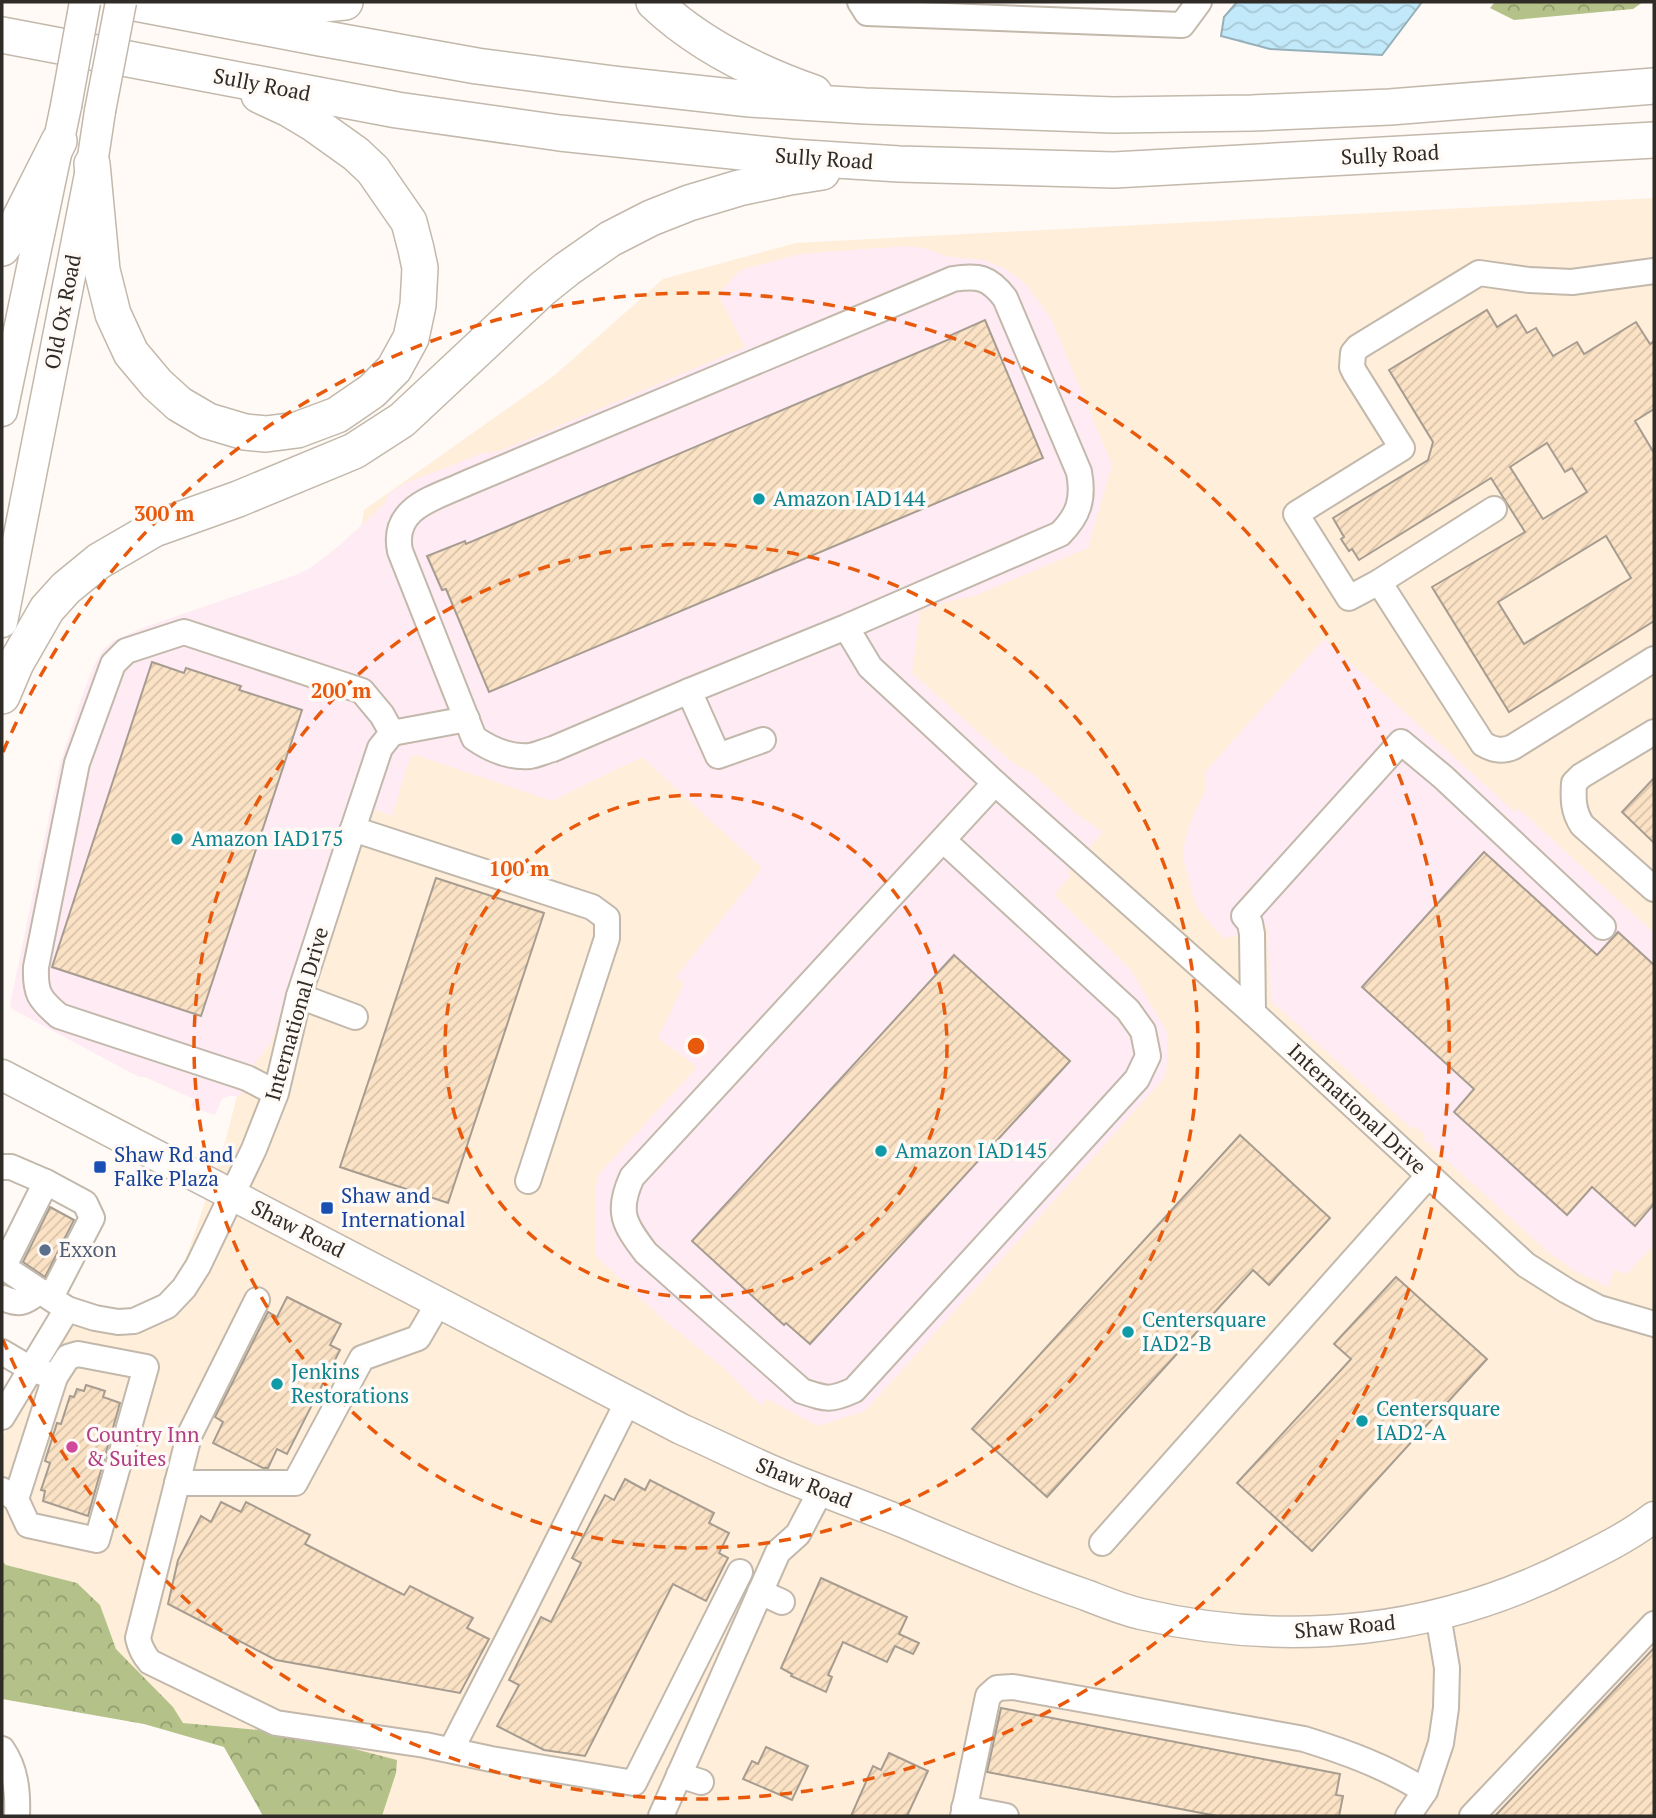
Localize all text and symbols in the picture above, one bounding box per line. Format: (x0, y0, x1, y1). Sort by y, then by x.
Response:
street label: Sully Road (211, 61, 314, 107)
street label: Sully Road (1340, 137, 1440, 171)
street label: Sully Road (774, 141, 875, 175)
street label: Old Ox Road (37, 252, 87, 372)
place label: Amazon IAD144 (773, 484, 926, 512)
marker: Amazon IAD144 (751, 491, 767, 507)
text: 300 m (134, 499, 195, 527)
text: 200 m (311, 676, 372, 704)
place label: Amazon IAD175 (191, 824, 343, 852)
marker: Amazon IAD175 (169, 831, 185, 847)
text: 100 m (489, 854, 550, 882)
street label: International Drive (258, 924, 334, 1104)
centre of rings (684, 1034, 708, 1058)
street label: International Drive (1282, 1037, 1433, 1180)
place label: Amazon IAD145 (895, 1136, 1047, 1164)
place label: Shaw Rd and Falke Plaza (114, 1140, 234, 1192)
marker: Amazon IAD145 (873, 1143, 889, 1159)
marker: Shaw Rd and Falke Plaza (92, 1159, 108, 1175)
place label: Shaw and International (341, 1181, 466, 1233)
street label: Shaw Road (247, 1193, 350, 1264)
marker: Shaw and International (319, 1200, 335, 1216)
place label: Exxon (59, 1235, 117, 1263)
marker: Exxon (37, 1242, 53, 1258)
place label: Centersquare IAD2-B (1142, 1305, 1266, 1357)
marker: Centersquare IAD2-B (1120, 1324, 1136, 1340)
place label: Jenkins Restorations (291, 1357, 409, 1409)
marker: Jenkins Restorations (269, 1376, 285, 1392)
place label: Centersquare IAD2-A (1376, 1394, 1500, 1446)
marker: Centersquare IAD2-A (1354, 1413, 1370, 1429)
place label: Country Inn & Suites (86, 1420, 200, 1472)
marker: Country Inn & Suites (64, 1439, 80, 1455)
street label: Shaw Road (752, 1450, 857, 1514)
street label: Shaw Road (1293, 1608, 1397, 1644)

